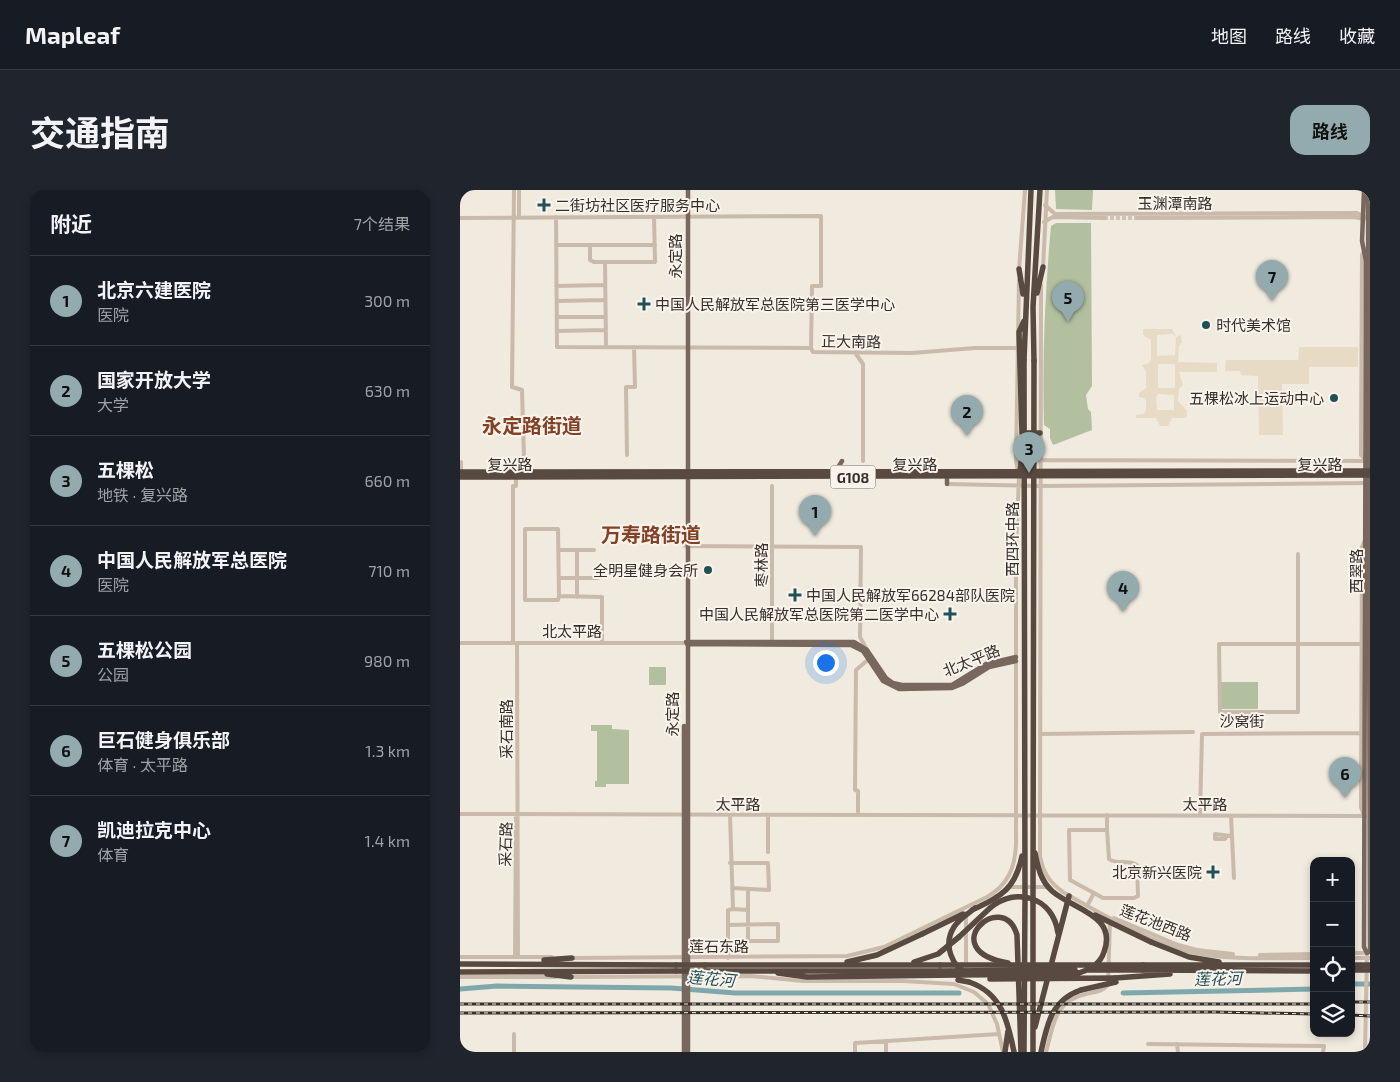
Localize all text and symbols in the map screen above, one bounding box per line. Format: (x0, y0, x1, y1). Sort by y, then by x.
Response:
text: Mapleaf (25, 20, 120, 49)
text: 地图 (1211, 25, 1247, 47)
text: 路线 (1275, 25, 1311, 47)
text: 收藏 (1339, 25, 1375, 47)
button: 路线 (1290, 105, 1370, 155)
text: 交通指南 (30, 111, 170, 153)
street label: 玉渊潭南路 (1137, 194, 1213, 212)
place label: 二街坊社区医疗服务中心 (555, 196, 720, 214)
marker: 二街坊社区医疗服务中心 (537, 198, 551, 212)
text: 附近 (50, 211, 92, 236)
text: 7个结果 (354, 214, 410, 233)
street label: 永定路 (666, 233, 684, 279)
pin: 7 (1256, 260, 1288, 301)
text: 北京六建医院 (97, 278, 211, 301)
pin: 5 (1052, 281, 1084, 322)
text: 1 (63, 291, 69, 310)
text: 300 m (364, 291, 410, 310)
place label: 中国人民解放军总医院第三医学中心 (655, 295, 895, 313)
marker: 中国人民解放军总医院第三医学中心 (637, 297, 651, 311)
text: 医院 (97, 305, 129, 324)
place label: 时代美术馆 (1216, 316, 1291, 334)
marker: 时代美术馆 (1200, 319, 1212, 331)
street label: 正大南路 (821, 331, 881, 351)
text: 国家开放大学 (97, 368, 211, 391)
text: 2 (61, 381, 71, 400)
text: 630 m (365, 381, 410, 400)
place label: 五棵松冰上运动中心 (1189, 389, 1324, 407)
marker: 五棵松冰上运动中心 (1328, 392, 1340, 404)
text: 大学 (97, 395, 129, 414)
pin: 2 (951, 395, 983, 436)
district label: 永定路街道 (482, 413, 582, 437)
pin: 3 (1013, 432, 1045, 473)
street label: 复兴路 (487, 455, 533, 473)
street label: 复兴路 (892, 455, 938, 473)
street label: 复兴路 (1297, 455, 1343, 473)
text: 五棵松 (97, 458, 154, 481)
road number: G108 (830, 466, 876, 488)
text: 3 (61, 471, 71, 490)
text: 660 m (364, 471, 410, 490)
text: 地铁 · 复兴路 (97, 485, 188, 504)
pin: 1 (799, 495, 831, 536)
street label: 西四环中路 (1003, 501, 1021, 577)
district label: 万寿路街道 (601, 522, 701, 546)
street label: 枣林路 (752, 542, 770, 588)
text: 中国人民解放军总医院 (97, 548, 287, 571)
street label: 西翠路 (1347, 548, 1365, 594)
text: 4 (61, 561, 71, 580)
text: 710 m (368, 561, 410, 580)
place label: 全明星健身会所 (593, 561, 698, 579)
marker: 全明星健身会所 (702, 564, 714, 576)
pin: 4 (1107, 571, 1139, 612)
text: 医院 (97, 575, 129, 594)
place label: 中国人民解放军66284部队医院 (806, 586, 1015, 604)
marker: 中国人民解放军66284部队医院 (788, 588, 802, 602)
place label: 中国人民解放军总医院第二医学中心 (699, 605, 939, 623)
marker: 中国人民解放军总医院第二医学中心 (943, 607, 957, 621)
street label: 北太平路 (542, 622, 602, 640)
text: 五棵松公园 (97, 638, 192, 661)
street label: 北太平路 (940, 640, 1002, 680)
your location (813, 650, 839, 676)
text: 5 (62, 651, 70, 670)
text: 980 m (364, 651, 410, 670)
text: 公园 (97, 665, 129, 684)
street label: 永定路 (663, 691, 681, 737)
street label: 采石南路 (497, 699, 515, 759)
street label: 沙窝街 (1219, 712, 1265, 730)
text: 巨石健身俱乐部 (97, 728, 230, 751)
text: 6 (61, 741, 71, 760)
text: 1.3 km (365, 741, 410, 760)
text: 体育 · 太平路 (97, 755, 188, 774)
pin: 6 (1329, 757, 1361, 798)
street label: 太平路 (715, 795, 761, 813)
street label: 太平路 (1182, 795, 1228, 813)
text: 凯迪拉克中心 (97, 818, 211, 841)
street label: 采石路 (495, 821, 515, 867)
text: 7 (62, 831, 70, 850)
text: 1.4 km (365, 831, 410, 850)
text: 体育 (97, 845, 129, 864)
map controls (1310, 857, 1355, 1037)
button: + (1310, 857, 1355, 902)
place label: 北京新兴医院 (1112, 863, 1202, 881)
marker: 北京新兴医院 (1206, 865, 1220, 879)
street label: 莲花池西路 (1118, 900, 1194, 944)
button: − (1310, 902, 1355, 947)
street label: 莲石东路 (689, 937, 749, 955)
button: locate (1310, 947, 1355, 992)
water label: 莲花河 (686, 966, 739, 990)
water label: 莲花河 (1194, 968, 1245, 988)
button: layers (1310, 992, 1355, 1037)

